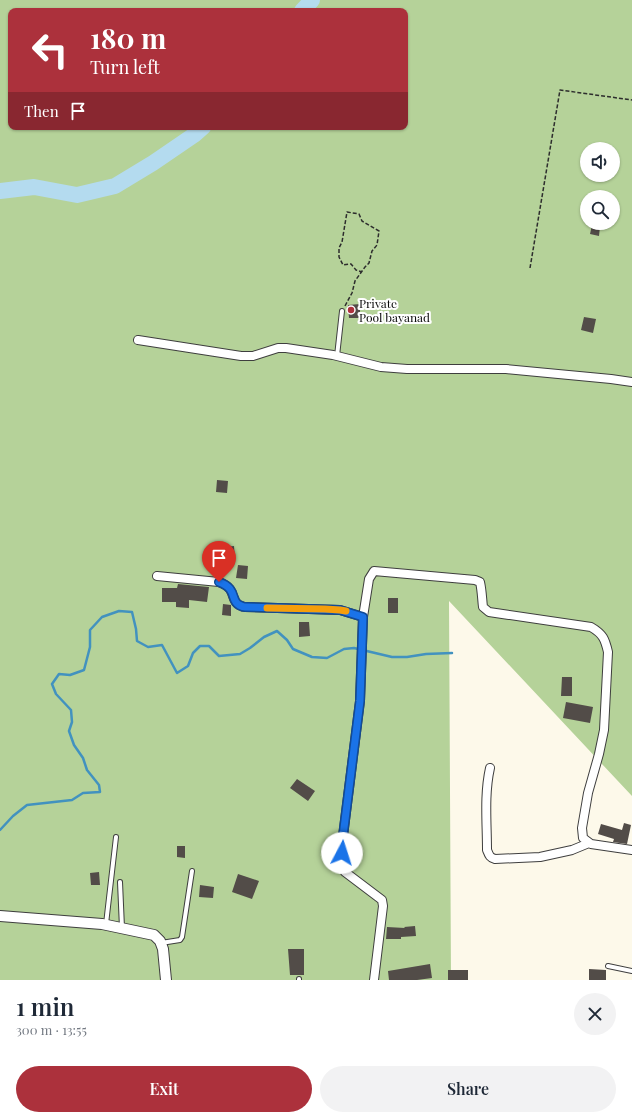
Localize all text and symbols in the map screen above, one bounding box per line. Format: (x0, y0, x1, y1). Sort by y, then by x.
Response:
text: 180 m (90, 19, 166, 56)
icon: left (24, 24, 76, 76)
text: Turn left (90, 55, 160, 79)
icon: arrive (67, 100, 89, 122)
text: Then (24, 101, 59, 121)
map controls (580, 142, 620, 230)
button: sound (580, 142, 620, 182)
button: search (580, 190, 620, 230)
place label: Private Pool bayanad (359, 295, 430, 325)
marker: Private Pool bayanad (346, 305, 356, 315)
pin (202, 541, 236, 582)
icon: arrive (208, 547, 230, 569)
position arrow (321, 832, 363, 874)
text: 1 min (16, 990, 74, 1022)
button: close (574, 993, 616, 1035)
text: 300 m · 13:55 (16, 1021, 87, 1038)
button: Exit (16, 1066, 312, 1112)
button: Share (320, 1066, 616, 1112)

